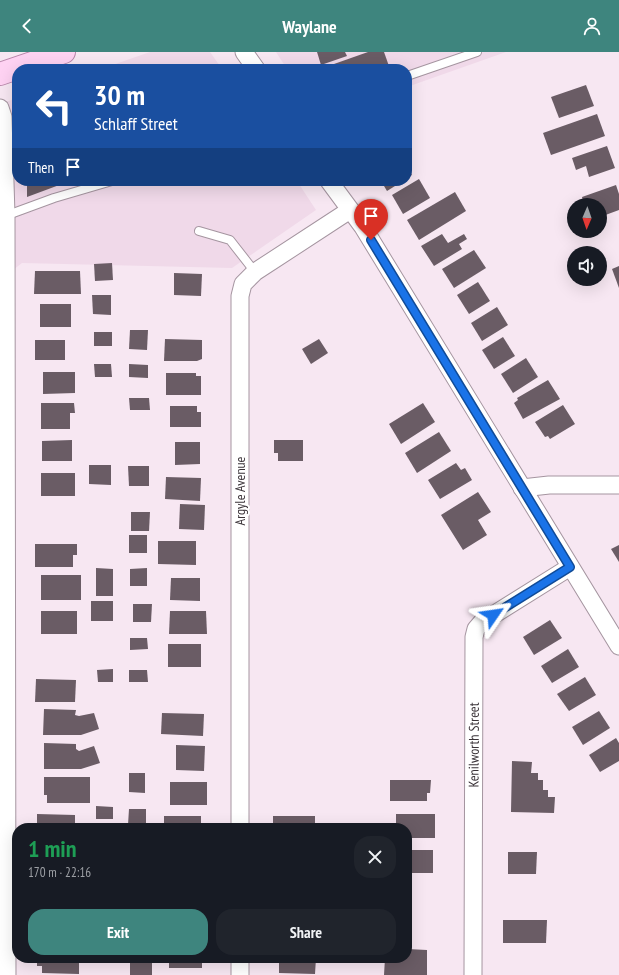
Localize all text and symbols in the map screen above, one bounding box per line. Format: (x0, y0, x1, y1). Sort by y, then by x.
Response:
icon: back (16, 15, 38, 37)
text: Waylane (282, 15, 337, 38)
icon: person (581, 15, 603, 37)
text: 30 m (94, 76, 145, 113)
icon: left (28, 80, 80, 132)
text: Schlaff Street (94, 112, 178, 135)
icon: arrive (62, 156, 84, 178)
text: Then (28, 158, 54, 177)
north arrow (567, 198, 607, 238)
map controls (567, 198, 607, 286)
pin (354, 199, 388, 240)
icon: arrive (360, 205, 382, 227)
button: sound (567, 246, 607, 286)
street label: Argyle Avenue (231, 456, 249, 525)
position arrow (472, 594, 514, 636)
street label: Kenilworth Street (465, 702, 483, 788)
text: 1 min (28, 833, 76, 864)
button: close (354, 836, 396, 878)
text: 170 m · 22:16 (28, 864, 91, 881)
button: Exit (28, 909, 208, 955)
button: Share (216, 909, 396, 955)

